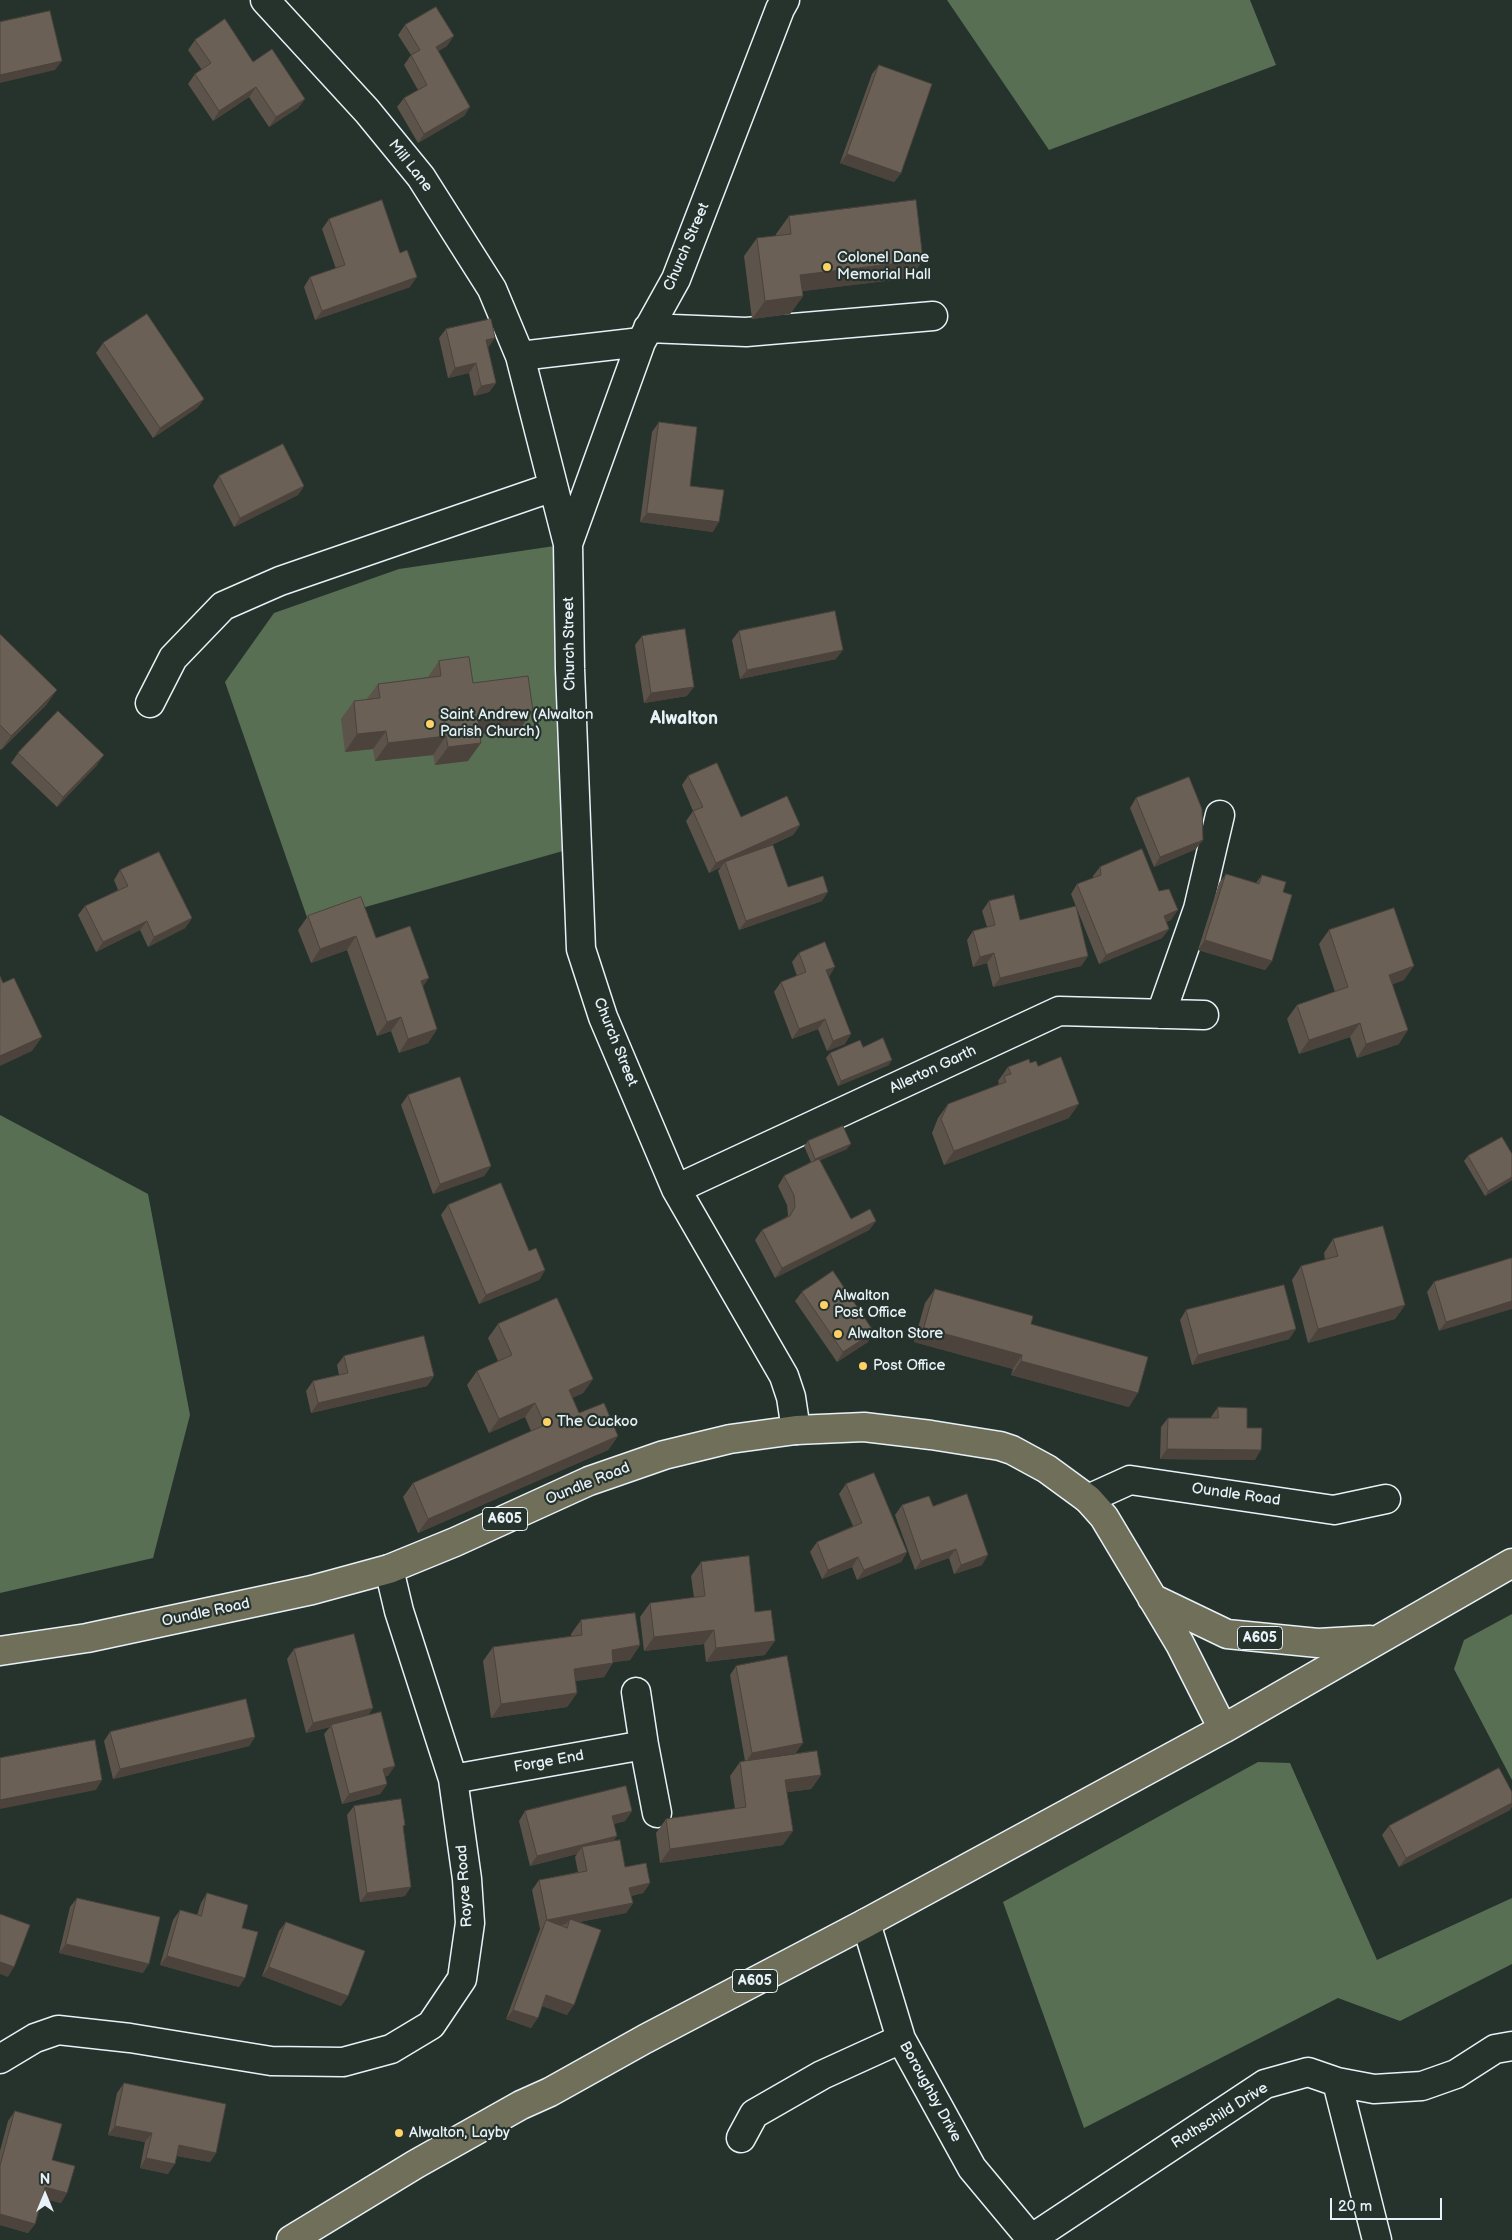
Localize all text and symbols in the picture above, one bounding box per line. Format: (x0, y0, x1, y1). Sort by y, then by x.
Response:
street label: Mill Lane (384, 136, 436, 196)
street label: Church Street (660, 200, 714, 294)
place label: Colonel Dane Memorial Hall (837, 249, 931, 284)
marker: Colonel Dane Memorial Hall (821, 261, 833, 273)
street label: Church Street (560, 597, 580, 691)
place label: Saint Andrew (Alwalton Parish Church) (440, 706, 593, 741)
district label: Alwalton (650, 708, 718, 730)
marker: Saint Andrew (Alwalton Parish Church) (424, 718, 436, 730)
street label: Church Street (589, 995, 641, 1089)
street label: Allerton Garth (887, 1042, 979, 1098)
place label: Alwalton Post Office (834, 1287, 906, 1322)
marker: Alwalton Post Office (818, 1299, 830, 1311)
place label: Alwalton Store (848, 1325, 943, 1343)
marker: Alwalton Store (832, 1328, 844, 1340)
place label: Post Office (873, 1357, 945, 1375)
marker: Post Office (857, 1360, 869, 1372)
place label: The Cuckoo (557, 1413, 638, 1431)
marker: The Cuckoo (541, 1416, 553, 1428)
street label: Oundle Road (543, 1459, 633, 1509)
street label: Oundle Road (1191, 1480, 1281, 1510)
road number: A605 (482, 1508, 528, 1530)
street label: Oundle Road (160, 1595, 252, 1631)
road number: A605 (1238, 1626, 1282, 1650)
street label: Forge End (513, 1747, 585, 1777)
street label: Royce Road (453, 1844, 477, 1928)
road number: A605 (732, 1970, 778, 1992)
street label: Boroughby Drive (895, 2039, 965, 2145)
street label: Rothschild Drive (1168, 2079, 1272, 2153)
place label: Alwalton, Layby (409, 2124, 510, 2142)
marker: Alwalton, Layby (393, 2127, 405, 2139)
north arrow (20, 2170, 70, 2220)
text: N (40, 2171, 50, 2188)
scale bar (1332, 2188, 1444, 2220)
text: 20 m (1338, 2197, 1372, 2216)

